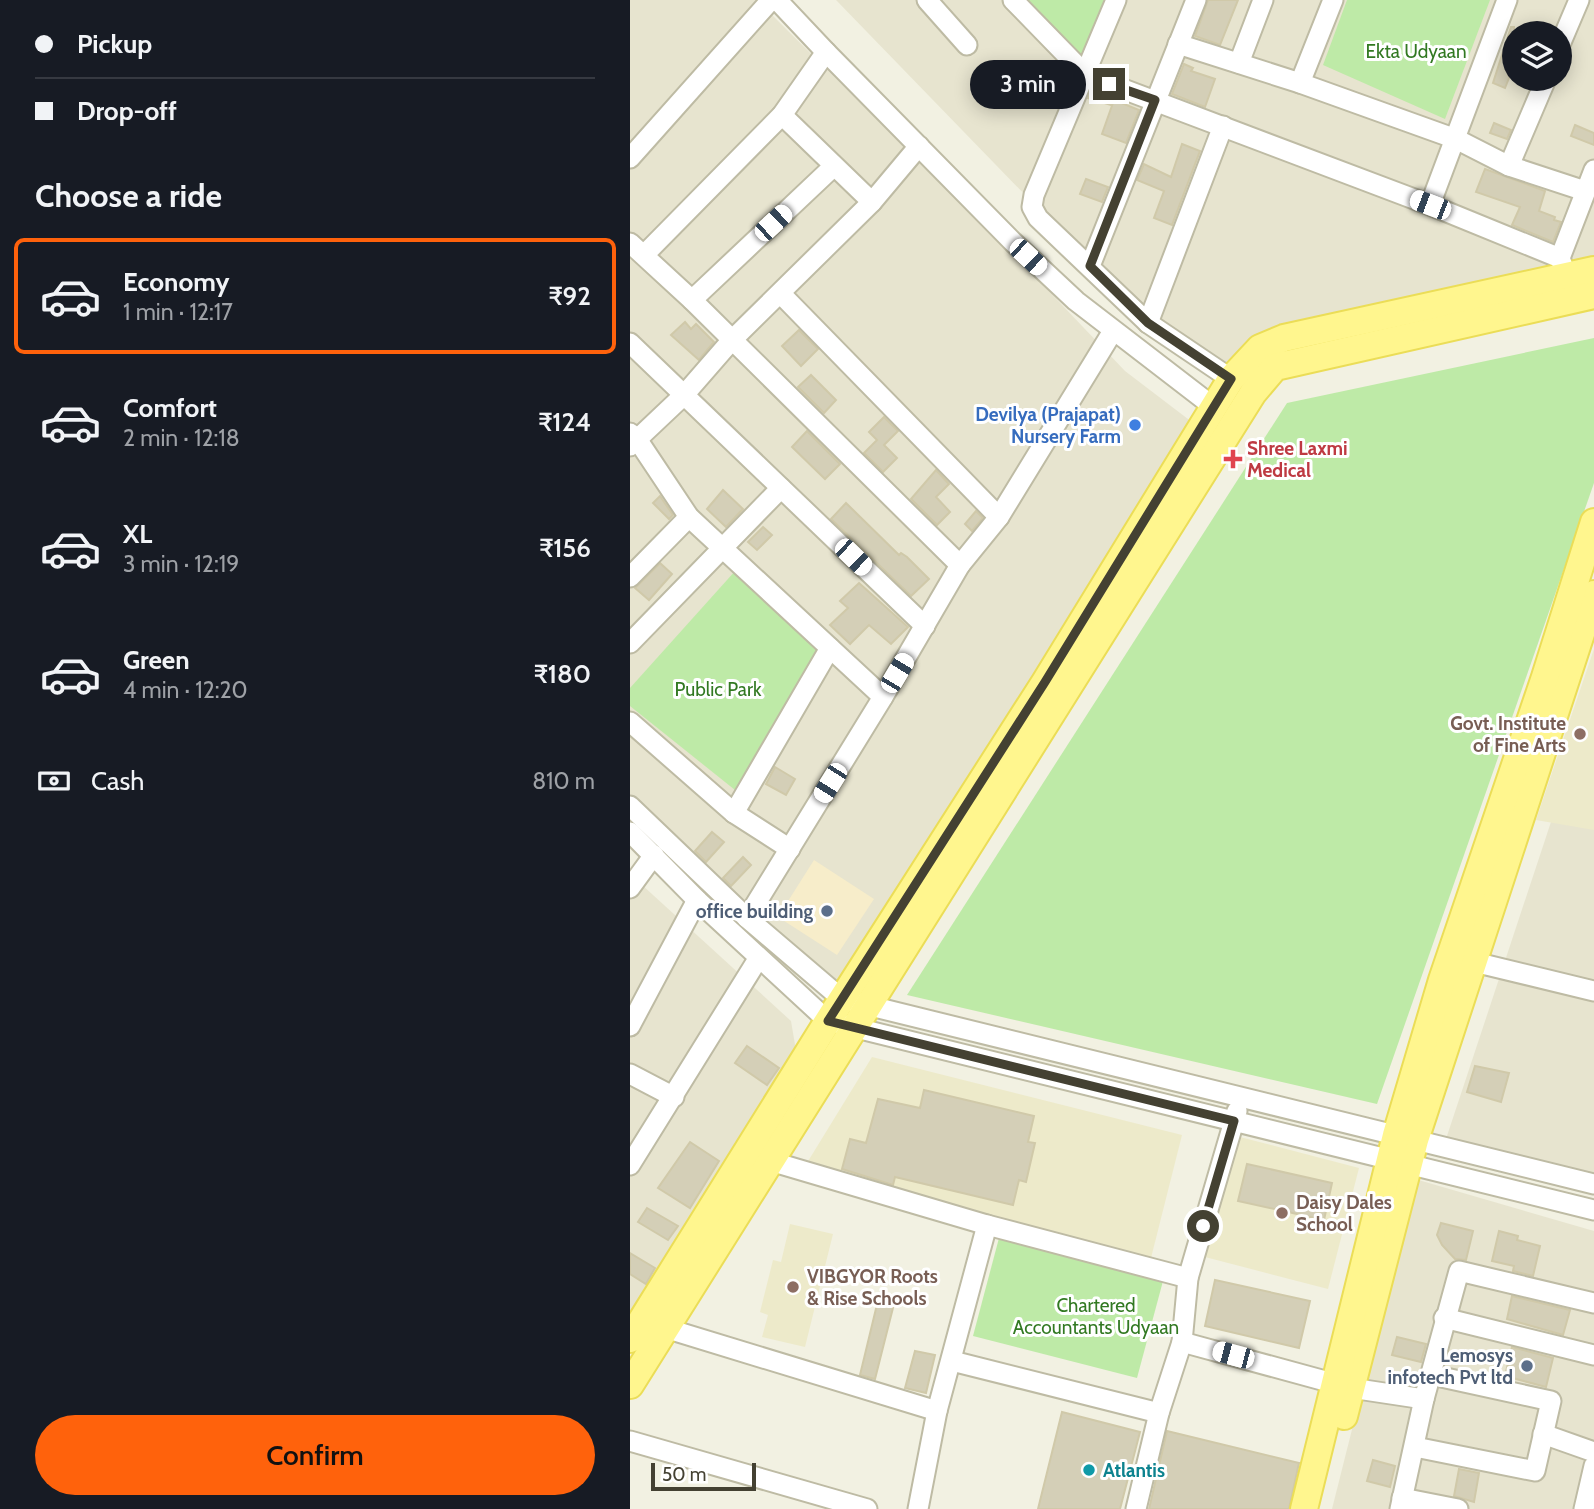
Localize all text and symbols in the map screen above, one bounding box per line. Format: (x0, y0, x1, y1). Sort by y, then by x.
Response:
map controls (1502, 21, 1572, 91)
button: layers (1502, 21, 1572, 91)
text: Pickup (77, 28, 152, 60)
park label: Ekta Udyaan (1365, 40, 1467, 63)
callout: 3 min (969, 60, 1084, 108)
route end (1093, 68, 1125, 100)
text: 3 min (1000, 70, 1056, 98)
text: Drop-off (77, 95, 177, 127)
text: Choose a ride (35, 176, 222, 215)
car (1407, 188, 1454, 222)
car (751, 201, 796, 245)
car (1006, 235, 1051, 279)
icon: car (39, 265, 102, 328)
text: Economy (123, 266, 229, 298)
text: ₹92 (549, 280, 591, 312)
text: 1 min · 12:17 (123, 298, 233, 326)
icon: car (39, 391, 102, 454)
text: Comfort (123, 392, 217, 424)
place label: Devilya (Prajapat) Nursery Farm (975, 403, 1121, 448)
text: ₹124 (538, 406, 591, 438)
marker: Devilya (Prajapat) Nursery Farm (1127, 417, 1143, 433)
text: 2 min · 12:18 (123, 424, 240, 452)
place label: Shree Laxmi Medical (1247, 437, 1348, 482)
marker: Shree Laxmi Medical (1225, 451, 1241, 467)
icon: car (39, 517, 102, 580)
text: XL (123, 518, 152, 550)
text: ₹156 (539, 532, 591, 564)
car (831, 535, 876, 579)
text: 3 min · 12:19 (123, 550, 239, 578)
icon: car (39, 643, 102, 706)
text: Green (123, 644, 190, 676)
car (878, 650, 917, 696)
text: ₹180 (534, 658, 591, 690)
text: 4 min · 12:20 (123, 676, 248, 704)
park label: Public Park (675, 678, 762, 701)
place label: Govt. Institute of Fine Arts (1450, 712, 1566, 757)
marker: Govt. Institute of Fine Arts (1572, 726, 1588, 742)
car (810, 760, 851, 806)
icon: cash (35, 762, 73, 800)
text: Cash (91, 765, 144, 797)
text: 810 m (532, 767, 595, 795)
place label: office building (696, 900, 813, 923)
marker: office building (819, 903, 835, 919)
place label: Daisy Dales School (1296, 1191, 1392, 1236)
marker: Daisy Dales School (1274, 1205, 1290, 1221)
route start (1187, 1210, 1219, 1242)
place label: VIBGYOR Roots & Rise Schools (807, 1265, 938, 1310)
marker: VIBGYOR Roots & Rise Schools (785, 1279, 801, 1295)
park label: Chartered Accountants Udyaan (1013, 1294, 1179, 1339)
car (1210, 1339, 1257, 1371)
place label: Lemosys infotech Pvt ltd (1387, 1344, 1513, 1389)
marker: Lemosys infotech Pvt ltd (1519, 1358, 1535, 1374)
button: Confirm (35, 1415, 595, 1495)
place label: Atlantis (1103, 1459, 1165, 1482)
scale bar (651, 1460, 756, 1492)
marker: Atlantis (1081, 1462, 1097, 1478)
text: 50 m (662, 1463, 706, 1486)

